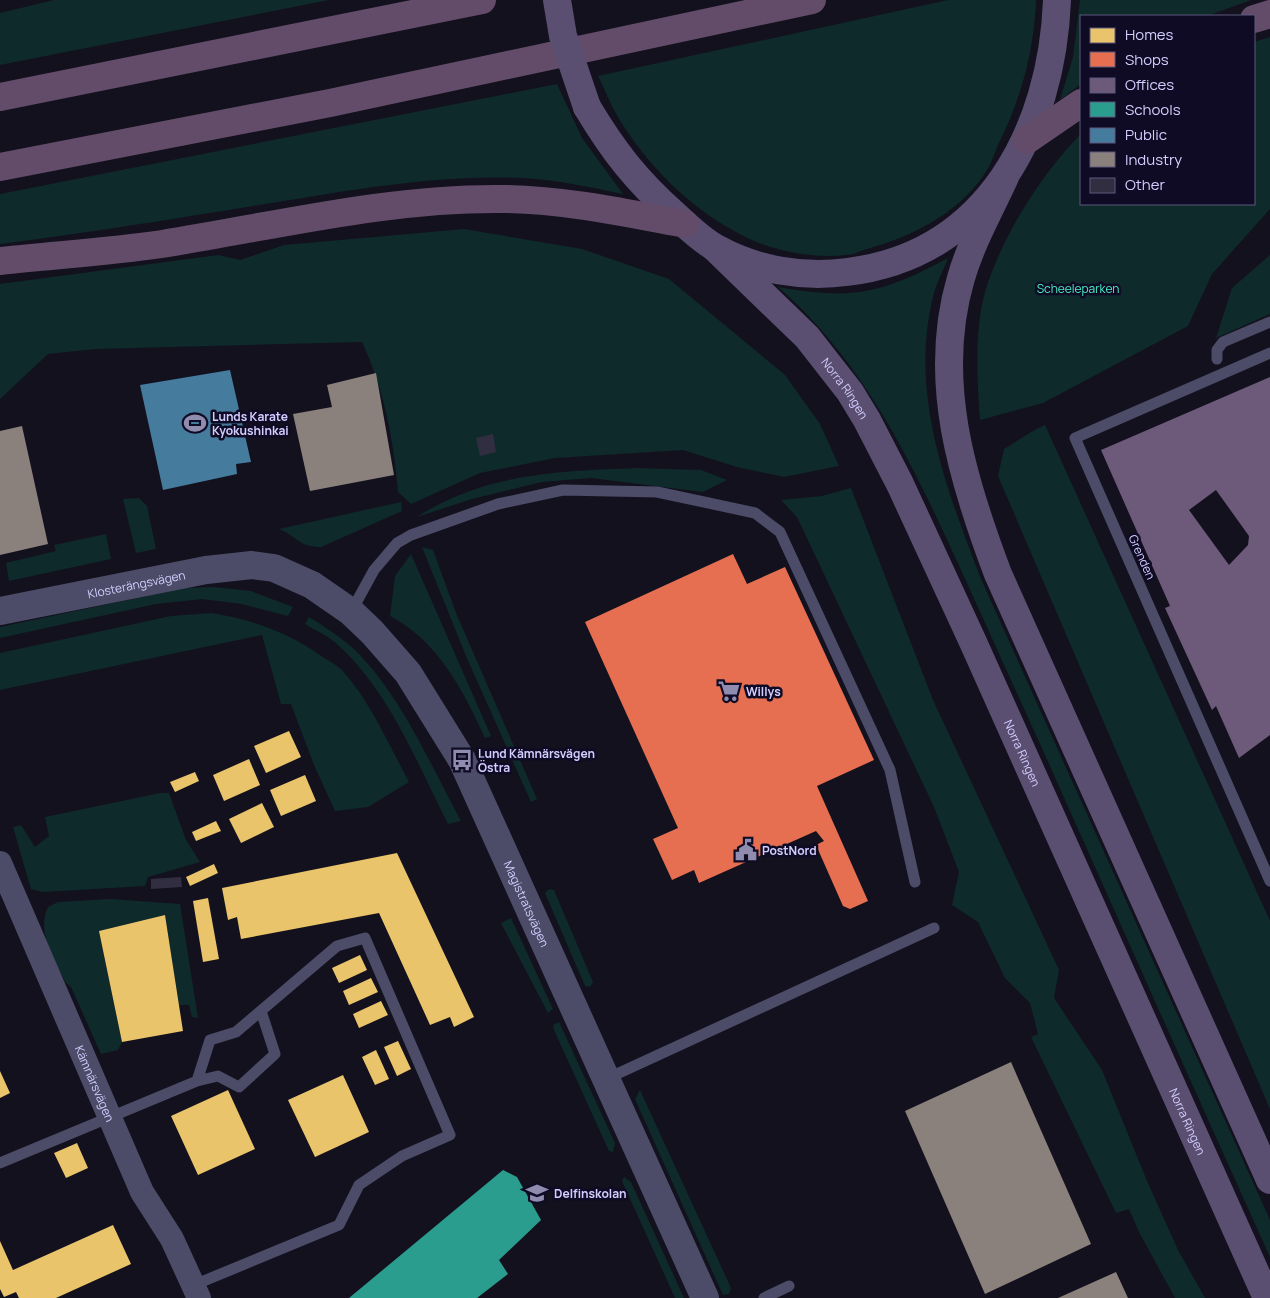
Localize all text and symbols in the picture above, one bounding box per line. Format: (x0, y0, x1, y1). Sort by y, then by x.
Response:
legend (1080, 15, 1255, 205)
text: Homes (1125, 24, 1174, 45)
text: Shops (1125, 49, 1169, 70)
text: Offices (1125, 74, 1174, 95)
text: Schools (1125, 99, 1181, 120)
text: Public (1125, 124, 1167, 145)
text: Industry (1125, 149, 1182, 170)
text: Other (1125, 174, 1166, 195)
park label: Scheeleparken (1037, 280, 1119, 297)
street label: Norra Ringen (818, 354, 873, 422)
place label: Lunds Karate Kyokushinkai (212, 408, 289, 439)
sports icon: Lunds Karate Kyokushinkai (182, 410, 208, 436)
street label: Grenden (1125, 532, 1159, 582)
street label: Klosterängsvägen (86, 566, 187, 602)
supermarket icon: Willys (716, 678, 742, 704)
place label: Willys (746, 683, 781, 700)
street label: Norra Ringen (1000, 717, 1045, 789)
place label: Lund Kämnärsvägen Östra (478, 745, 595, 776)
bus stop icon: Lund Kämnärsvägen Östra (449, 747, 475, 773)
public building icon: PostNord (733, 837, 759, 863)
place label: PostNord (762, 842, 817, 859)
street label: Magistratsvägen (500, 858, 554, 949)
street label: Kämnärsvägen (71, 1043, 119, 1124)
street label: Norra Ringen (1165, 1085, 1210, 1158)
school or university icon: Delfinskolan (524, 1180, 550, 1206)
place label: Delfinskolan (554, 1185, 627, 1202)

